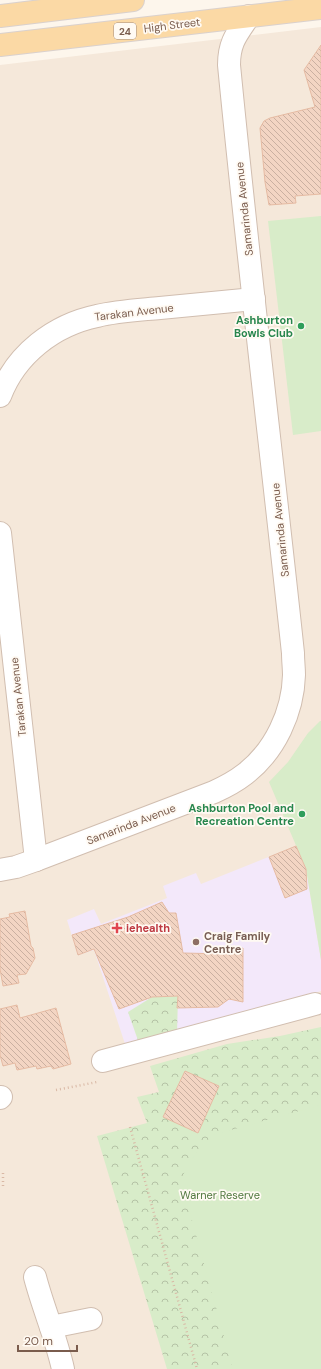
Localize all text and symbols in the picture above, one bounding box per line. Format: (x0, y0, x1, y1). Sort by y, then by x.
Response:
street label: High Street (143, 15, 201, 35)
road number: 24 (114, 23, 136, 39)
street label: Samarinda Avenue (232, 161, 256, 257)
street label: Tarakan Avenue (94, 300, 174, 324)
place label: Ashburton Bowls Club (234, 313, 293, 340)
marker: Ashburton Bowls Club (296, 321, 306, 331)
street label: Samarinda Avenue (268, 482, 292, 578)
street label: Tarakan Avenue (7, 657, 29, 737)
street label: Samarinda Avenue (84, 801, 178, 847)
place label: Ashburton Pool and Recreation Centre (189, 801, 294, 828)
marker: Ashburton Pool and Recreation Centre (297, 809, 307, 819)
place label: iehealth (126, 921, 170, 935)
marker: iehealth (111, 922, 123, 934)
place label: Craig Family Centre (204, 929, 271, 956)
marker: Craig Family Centre (191, 937, 201, 947)
park label: Warner Reserve (180, 1188, 260, 1202)
scale bar (18, 1327, 77, 1353)
text: 20 m (24, 1333, 53, 1349)

